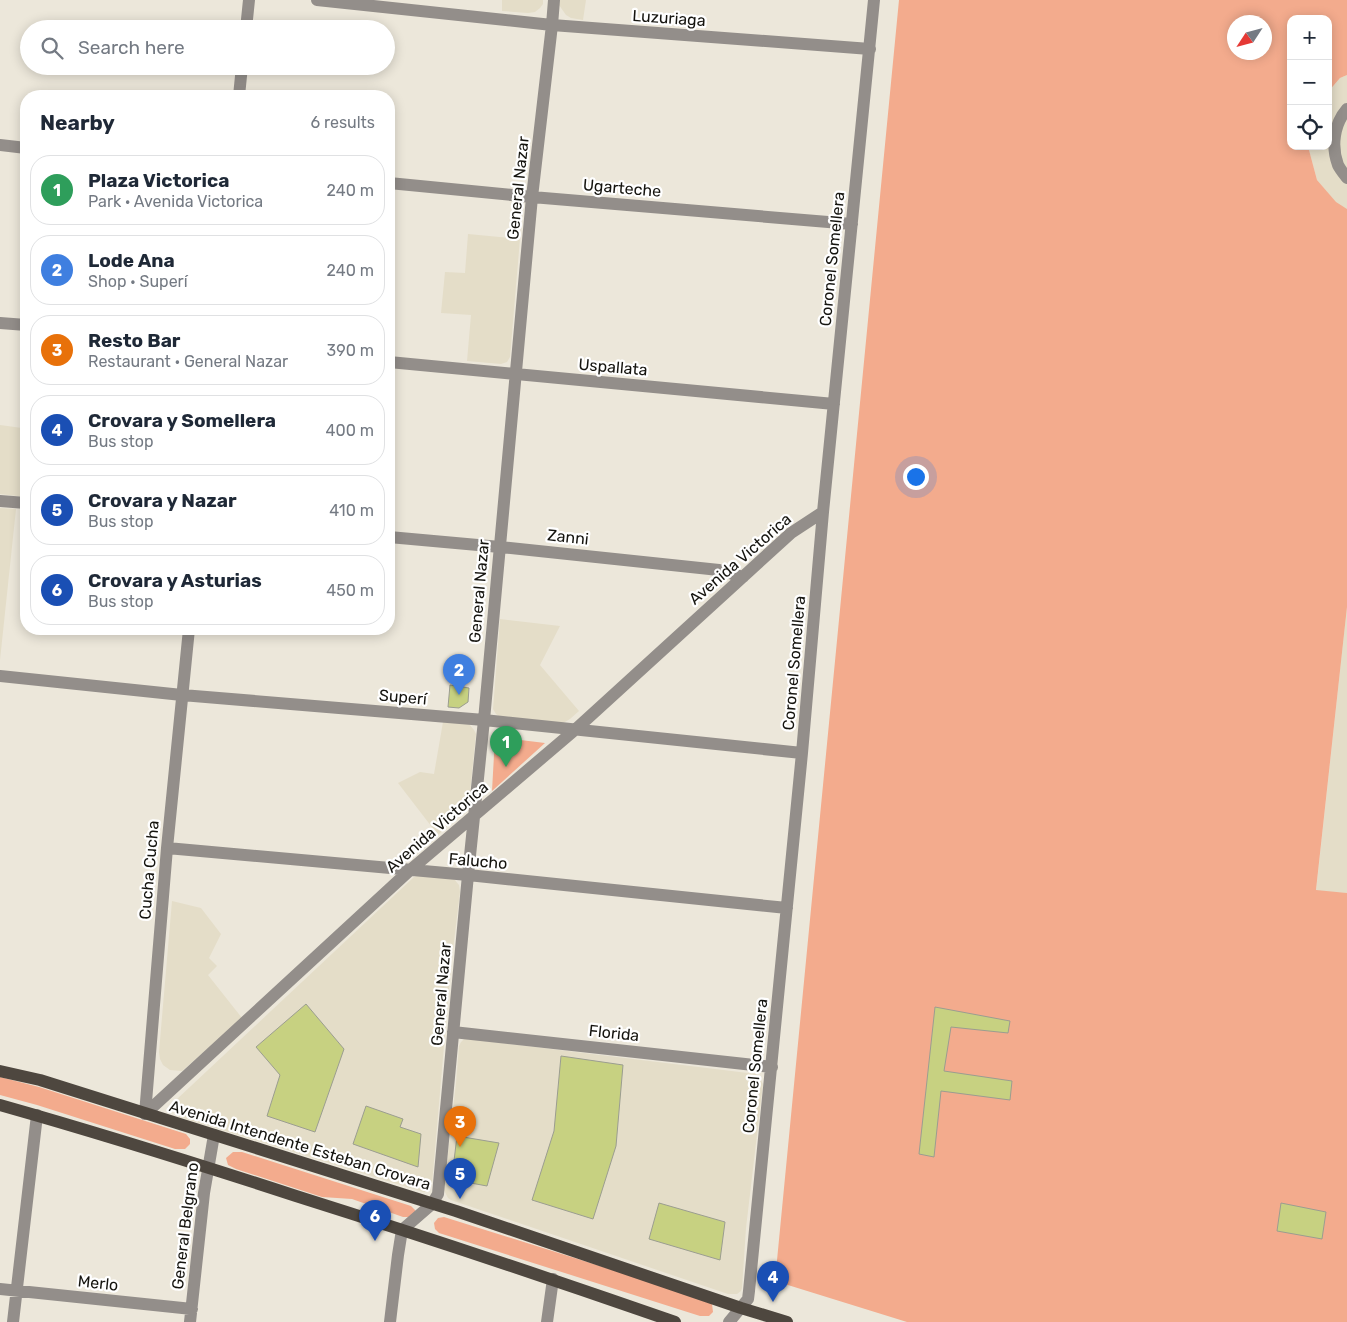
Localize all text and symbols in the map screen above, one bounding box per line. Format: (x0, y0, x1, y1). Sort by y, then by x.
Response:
street label: Luzuriaga (632, 6, 706, 30)
north arrow (1227, 15, 1272, 60)
map controls (1287, 15, 1332, 150)
button: + (1287, 15, 1332, 60)
search box (20, 20, 395, 75)
icon: search (38, 34, 66, 62)
text: Search here (78, 36, 185, 59)
button: − (1287, 60, 1332, 105)
button: locate (1287, 105, 1332, 150)
text: Nearby (40, 110, 115, 135)
text: 6 results (310, 113, 375, 132)
street label: General Nazar (503, 135, 533, 241)
text: Plaza Victorica (88, 169, 229, 192)
street label: Ugarteche (582, 175, 662, 201)
text: 1 (53, 181, 61, 200)
text: 240 m (327, 181, 374, 200)
street label: Coronel Somellera (815, 191, 849, 327)
text: Park · Avenida Victorica (88, 192, 263, 211)
text: Lode Ana (88, 249, 175, 272)
text: 2 (52, 261, 62, 280)
text: 240 m (327, 261, 374, 280)
text: Shop · Superí (88, 272, 188, 291)
text: Resto Bar (88, 329, 181, 352)
text: 3 (52, 341, 62, 360)
text: 390 m (327, 341, 374, 360)
text: Restaurant · General Nazar (88, 352, 288, 371)
street label: Uspallata (578, 355, 648, 379)
text: Crovara y Somellera (88, 409, 276, 432)
text: 4 (52, 421, 62, 440)
text: 400 m (326, 421, 374, 440)
text: Bus stop (88, 432, 154, 451)
your location (903, 464, 929, 490)
text: Crovara y Nazar (88, 489, 237, 512)
text: 5 (52, 501, 62, 520)
text: 410 m (329, 501, 374, 520)
street label: Avenida Victorica (685, 509, 795, 609)
text: Bus stop (88, 512, 154, 531)
street label: Zanni (546, 525, 590, 549)
street label: General Nazar (465, 538, 493, 644)
text: Crovara y Asturias (88, 569, 262, 592)
text: 6 (52, 581, 62, 600)
text: 450 m (326, 581, 374, 600)
text: Bus stop (88, 592, 154, 611)
street label: Coronel Somellera (779, 595, 809, 731)
pin: 2 (443, 654, 475, 695)
street label: Superí (378, 685, 429, 709)
pin: 1 (490, 726, 522, 767)
street label: Avenida Victorica (382, 777, 492, 877)
street label: Cucha Cucha (135, 820, 163, 920)
street label: Falucho (448, 849, 508, 873)
street label: General Nazar (427, 941, 455, 1047)
street label: Coronel Somellera (738, 998, 772, 1134)
street label: Florida (588, 1021, 640, 1045)
street label: Avenida Intendente Esteban Crovara (167, 1096, 433, 1194)
pin: 3 (444, 1106, 476, 1147)
pin: 5 (444, 1158, 476, 1199)
street label: General Belgrano (168, 1161, 202, 1291)
pin: 6 (359, 1200, 391, 1241)
pin: 4 (757, 1261, 789, 1302)
street label: Merlo (77, 1271, 119, 1295)

